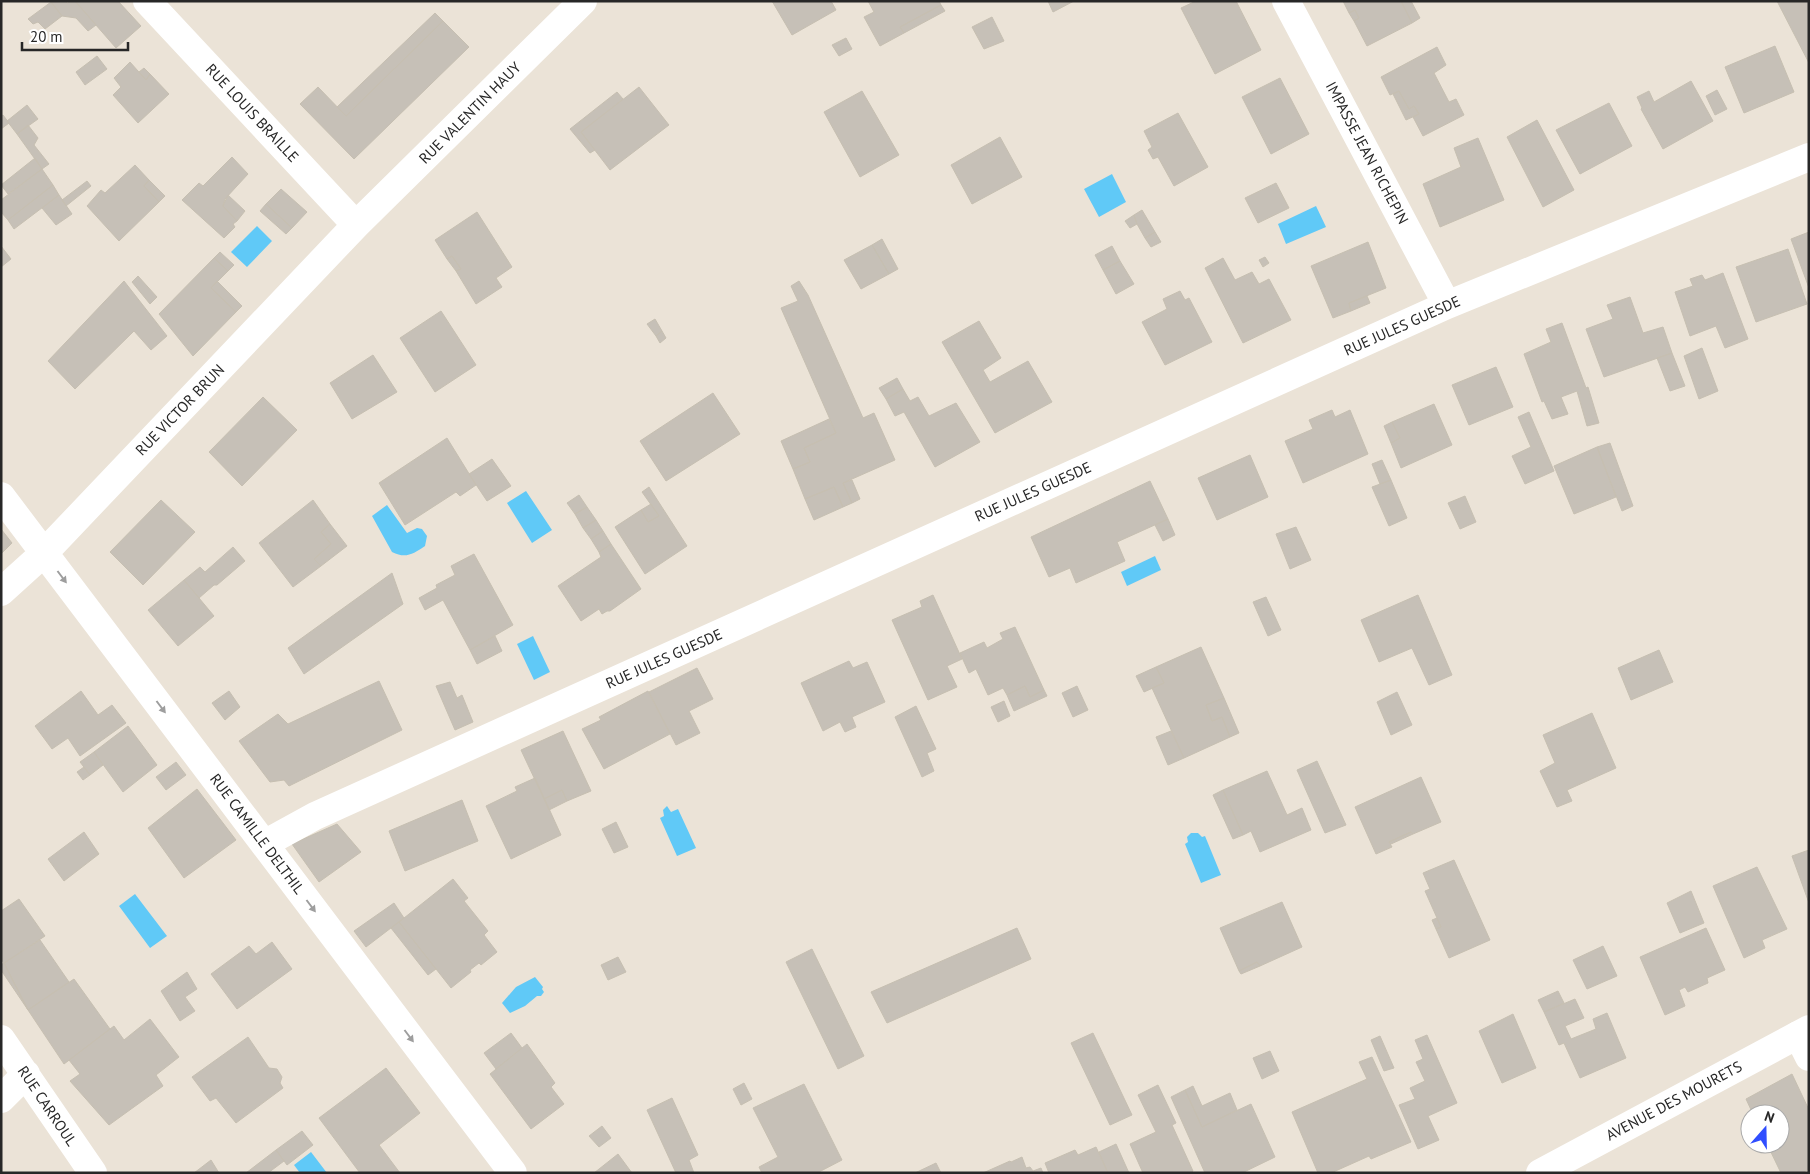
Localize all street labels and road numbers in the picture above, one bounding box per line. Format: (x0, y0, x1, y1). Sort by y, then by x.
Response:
street label: RUE VALENTIN HAUY (415, 57, 525, 168)
street label: RUE LOUIS BRAILLE (202, 59, 303, 166)
street label: IMPASSE JEAN RICHEPIN (1322, 78, 1413, 227)
street label: RUE JULES GUESDE (1341, 291, 1463, 360)
street label: RUE VICTOR BRUN (131, 360, 228, 459)
street label: RUE JULES GUESDE (972, 457, 1094, 526)
street label: RUE JULES GUESDE (603, 624, 725, 693)
street label: RUE CAMILLE DELTHIL (206, 770, 309, 898)
street label: AVENUE DES MOURETS (1602, 1057, 1745, 1145)
street label: RUE CARROUL (14, 1062, 81, 1150)

